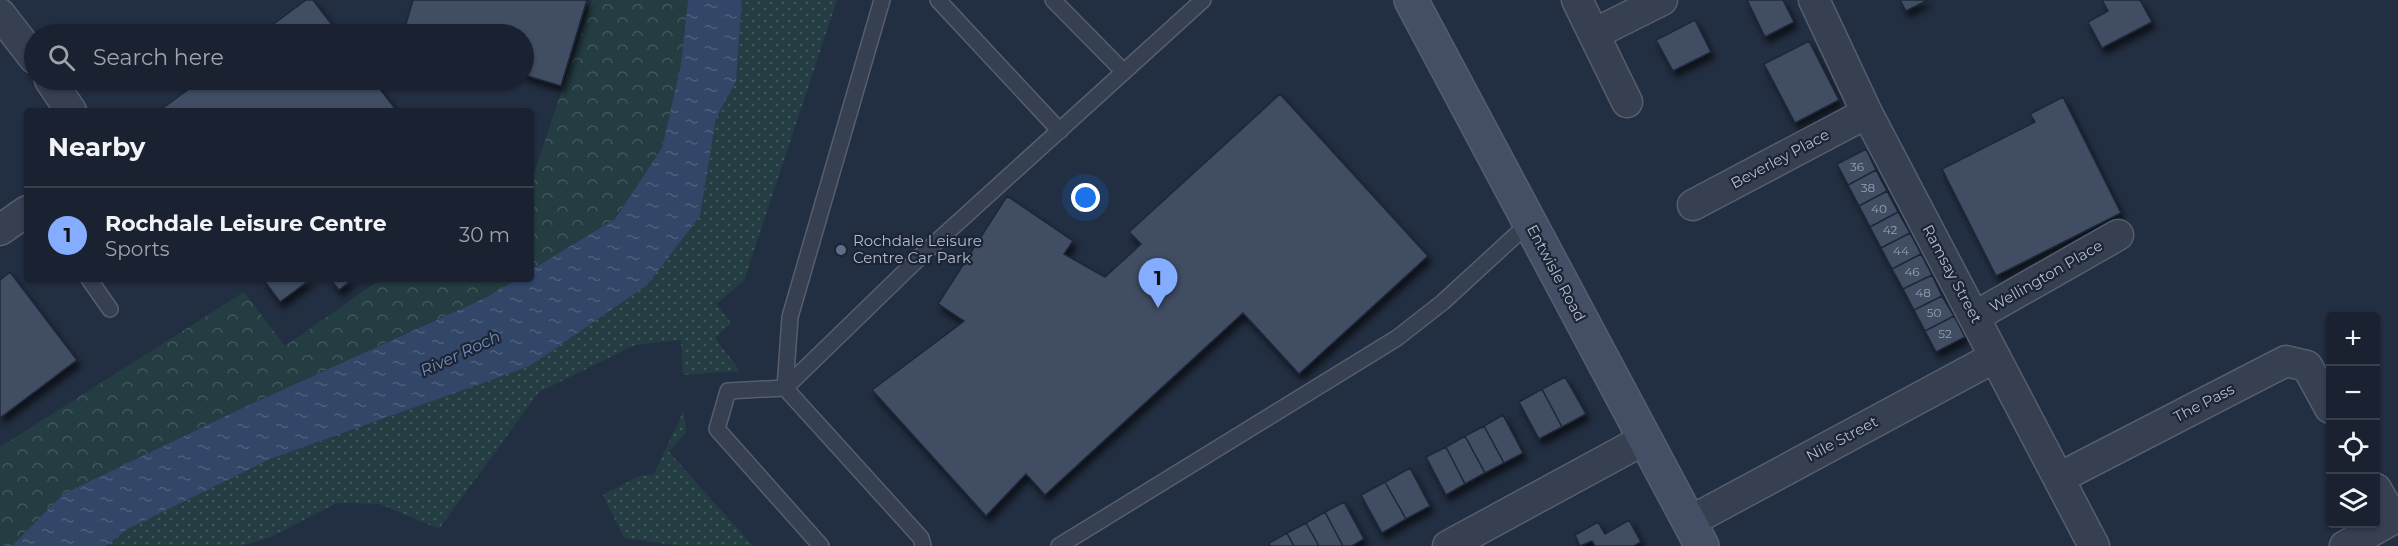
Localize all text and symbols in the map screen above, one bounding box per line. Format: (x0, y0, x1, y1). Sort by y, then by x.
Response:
search box (24, 24, 534, 90)
icon: search (45, 41, 78, 74)
text: Search here (93, 44, 224, 71)
street label: Beverley Place (1727, 125, 1832, 193)
text: Nearby (48, 131, 145, 163)
house number: 36 (1850, 159, 1864, 174)
house number: 38 (1861, 180, 1876, 195)
your location (1071, 183, 1100, 212)
house number: 40 (1871, 201, 1887, 216)
text: Rochdale Leisure Centre (105, 210, 387, 237)
street label: Entwisle Road (1523, 221, 1590, 324)
street label: Ramsay Street (1919, 221, 1986, 326)
house number: 42 (1883, 222, 1898, 237)
text: 1 (64, 223, 71, 247)
text: 30 m (459, 223, 510, 247)
place label: Rochdale Leisure Centre Car Park (853, 231, 982, 267)
street label: Wellington Place (1986, 235, 2106, 316)
text: Sports (105, 237, 170, 261)
marker: Rochdale Leisure Centre Car Park (834, 243, 848, 257)
house number: 44 (1893, 243, 1909, 258)
pin: 1 (1138, 258, 1178, 308)
house number: 46 (1904, 264, 1920, 279)
house number: 48 (1915, 285, 1931, 300)
house number: 50 (1927, 305, 1941, 320)
map controls (2326, 312, 2380, 528)
button: + (2326, 312, 2380, 366)
house number: 52 (1938, 326, 1952, 341)
water label: River Roch (417, 327, 503, 380)
button: − (2326, 366, 2380, 420)
street label: The Pass (2170, 379, 2237, 426)
street label: Nile Street (1803, 412, 1881, 465)
button: locate (2326, 420, 2380, 474)
button: layers (2326, 474, 2380, 528)

